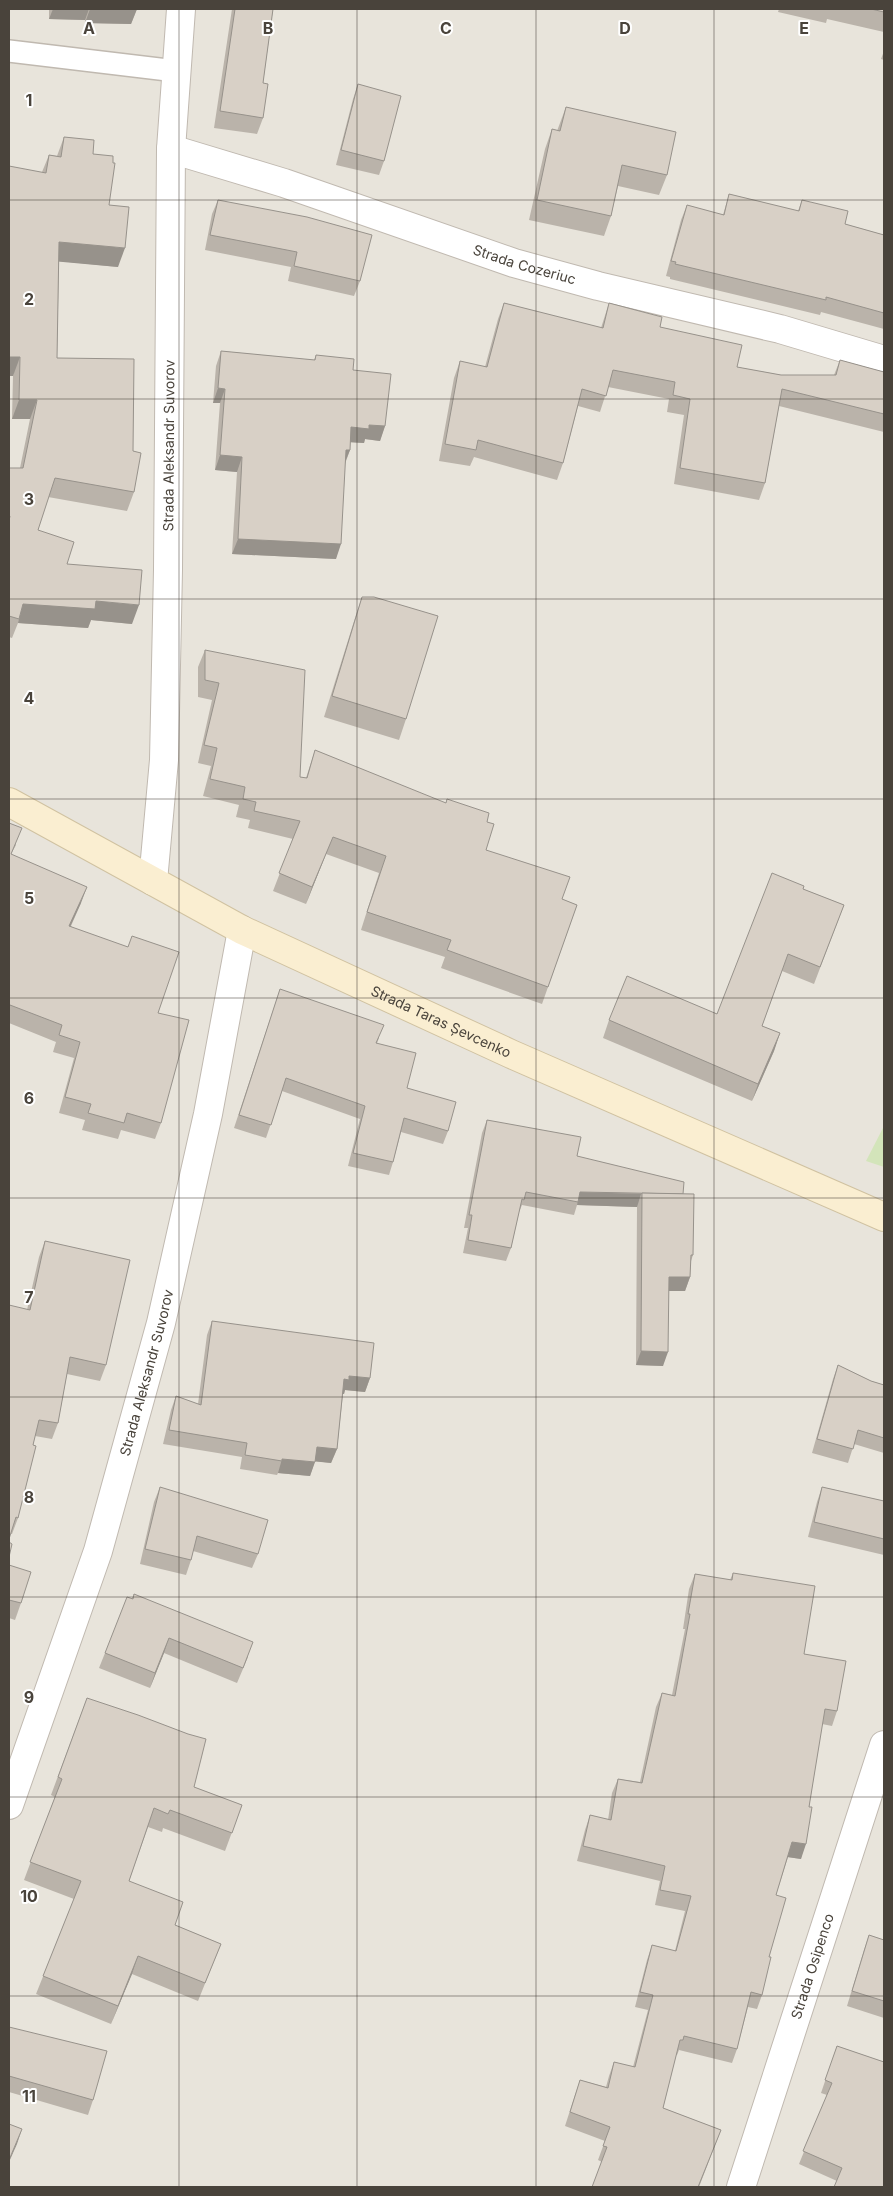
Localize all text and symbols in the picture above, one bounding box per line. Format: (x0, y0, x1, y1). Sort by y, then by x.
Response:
text: A (83, 18, 95, 38)
text: B (263, 18, 273, 38)
text: C (440, 18, 452, 38)
text: D (619, 18, 631, 38)
text: E (799, 18, 809, 38)
text: 1 (26, 90, 32, 110)
street label: Strada Cozeriuc (471, 240, 578, 288)
text: 2 (24, 289, 34, 309)
street label: Strada Aleksandr Suvorov (159, 359, 177, 531)
text: 3 (24, 489, 34, 509)
text: 4 (24, 688, 35, 708)
text: 5 (24, 888, 34, 908)
street label: Strada Taras Șevcenko (369, 982, 514, 1061)
text: 6 (24, 1088, 34, 1108)
text: 7 (24, 1287, 34, 1307)
street label: Strada Aleksandr Suvorov (116, 1288, 176, 1458)
text: 8 (24, 1487, 34, 1507)
text: 9 (24, 1687, 34, 1707)
text: 10 (20, 1886, 38, 1906)
street label: Strada Osipenco (787, 1911, 837, 2021)
text: 11 (22, 2086, 36, 2106)

